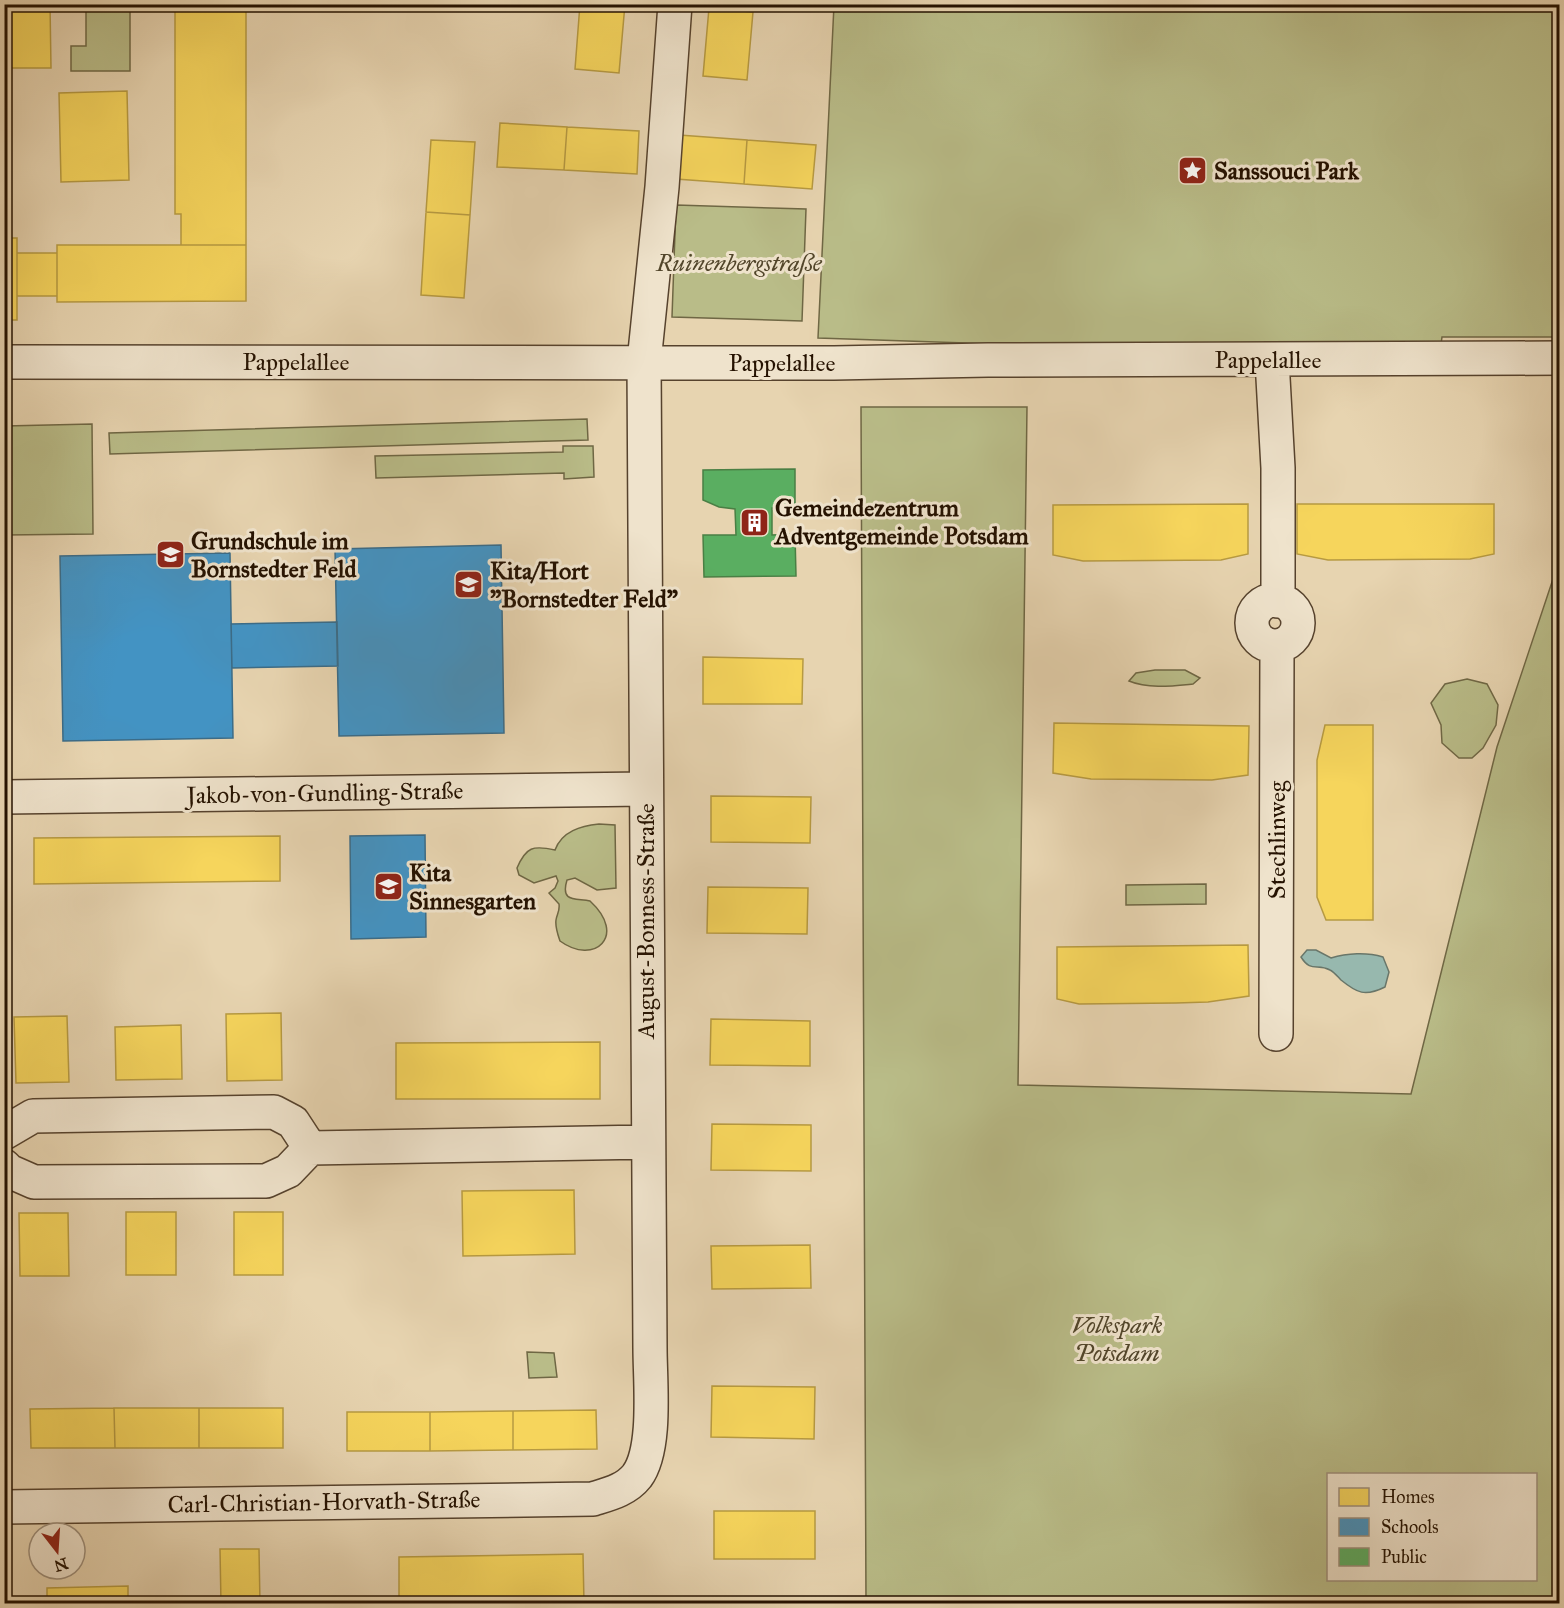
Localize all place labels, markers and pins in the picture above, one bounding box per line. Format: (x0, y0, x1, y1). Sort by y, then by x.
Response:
place icon: Sanssouci Park (1177, 155, 1209, 187)
place label: Sanssouci Park (1214, 156, 1360, 186)
place label: Gemeindezentrum Adventgemeinde Potsdam (773, 493, 1030, 551)
building icon: Gemeindezentrum Adventgemeinde Potsdam (738, 506, 770, 538)
place label: Grundschule im Bornstedter Feld (191, 526, 357, 584)
school or university icon: Grundschule im Bornstedter Feld (154, 539, 186, 571)
place label: Kita/Hort "Bornstedter Feld" (490, 556, 678, 614)
school or university icon: Kita/Hort "Bornstedter Feld" (453, 569, 485, 601)
place label: Kita Sinnesgarten (409, 858, 536, 916)
school or university icon: Kita Sinnesgarten (372, 871, 404, 903)

